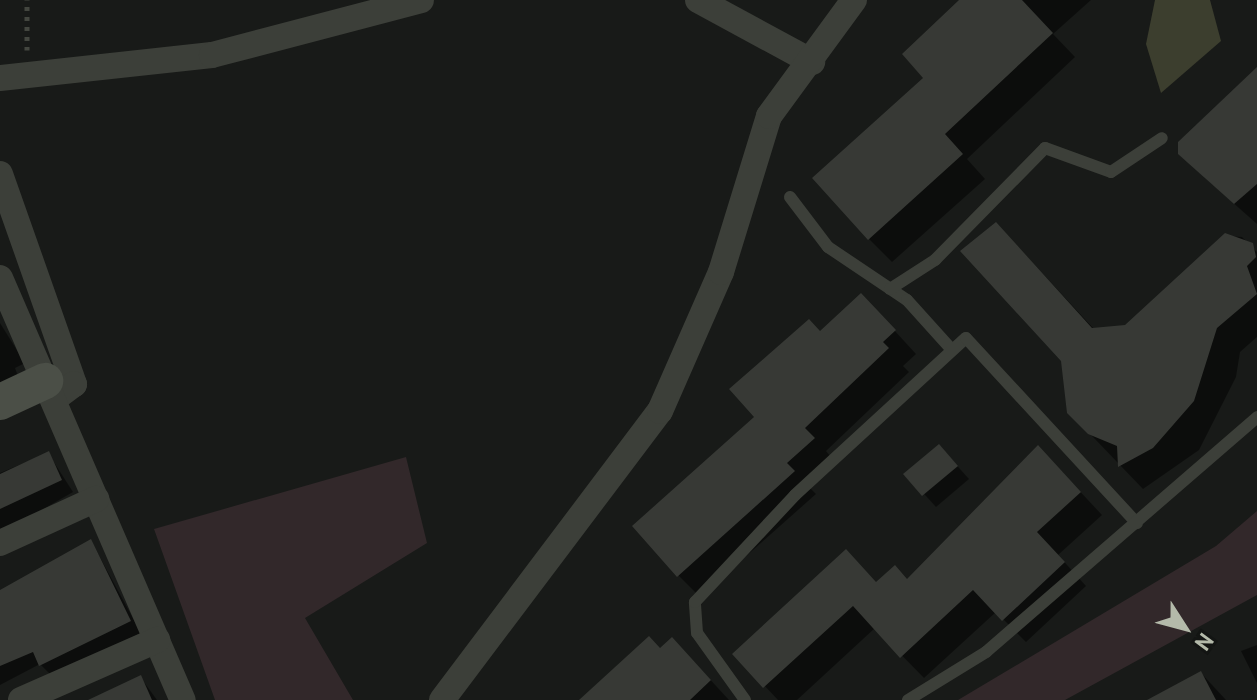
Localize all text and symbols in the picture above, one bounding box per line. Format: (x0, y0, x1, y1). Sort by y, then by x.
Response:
north arrow (1145, 588, 1225, 668)
text: N (1189, 628, 1220, 656)

